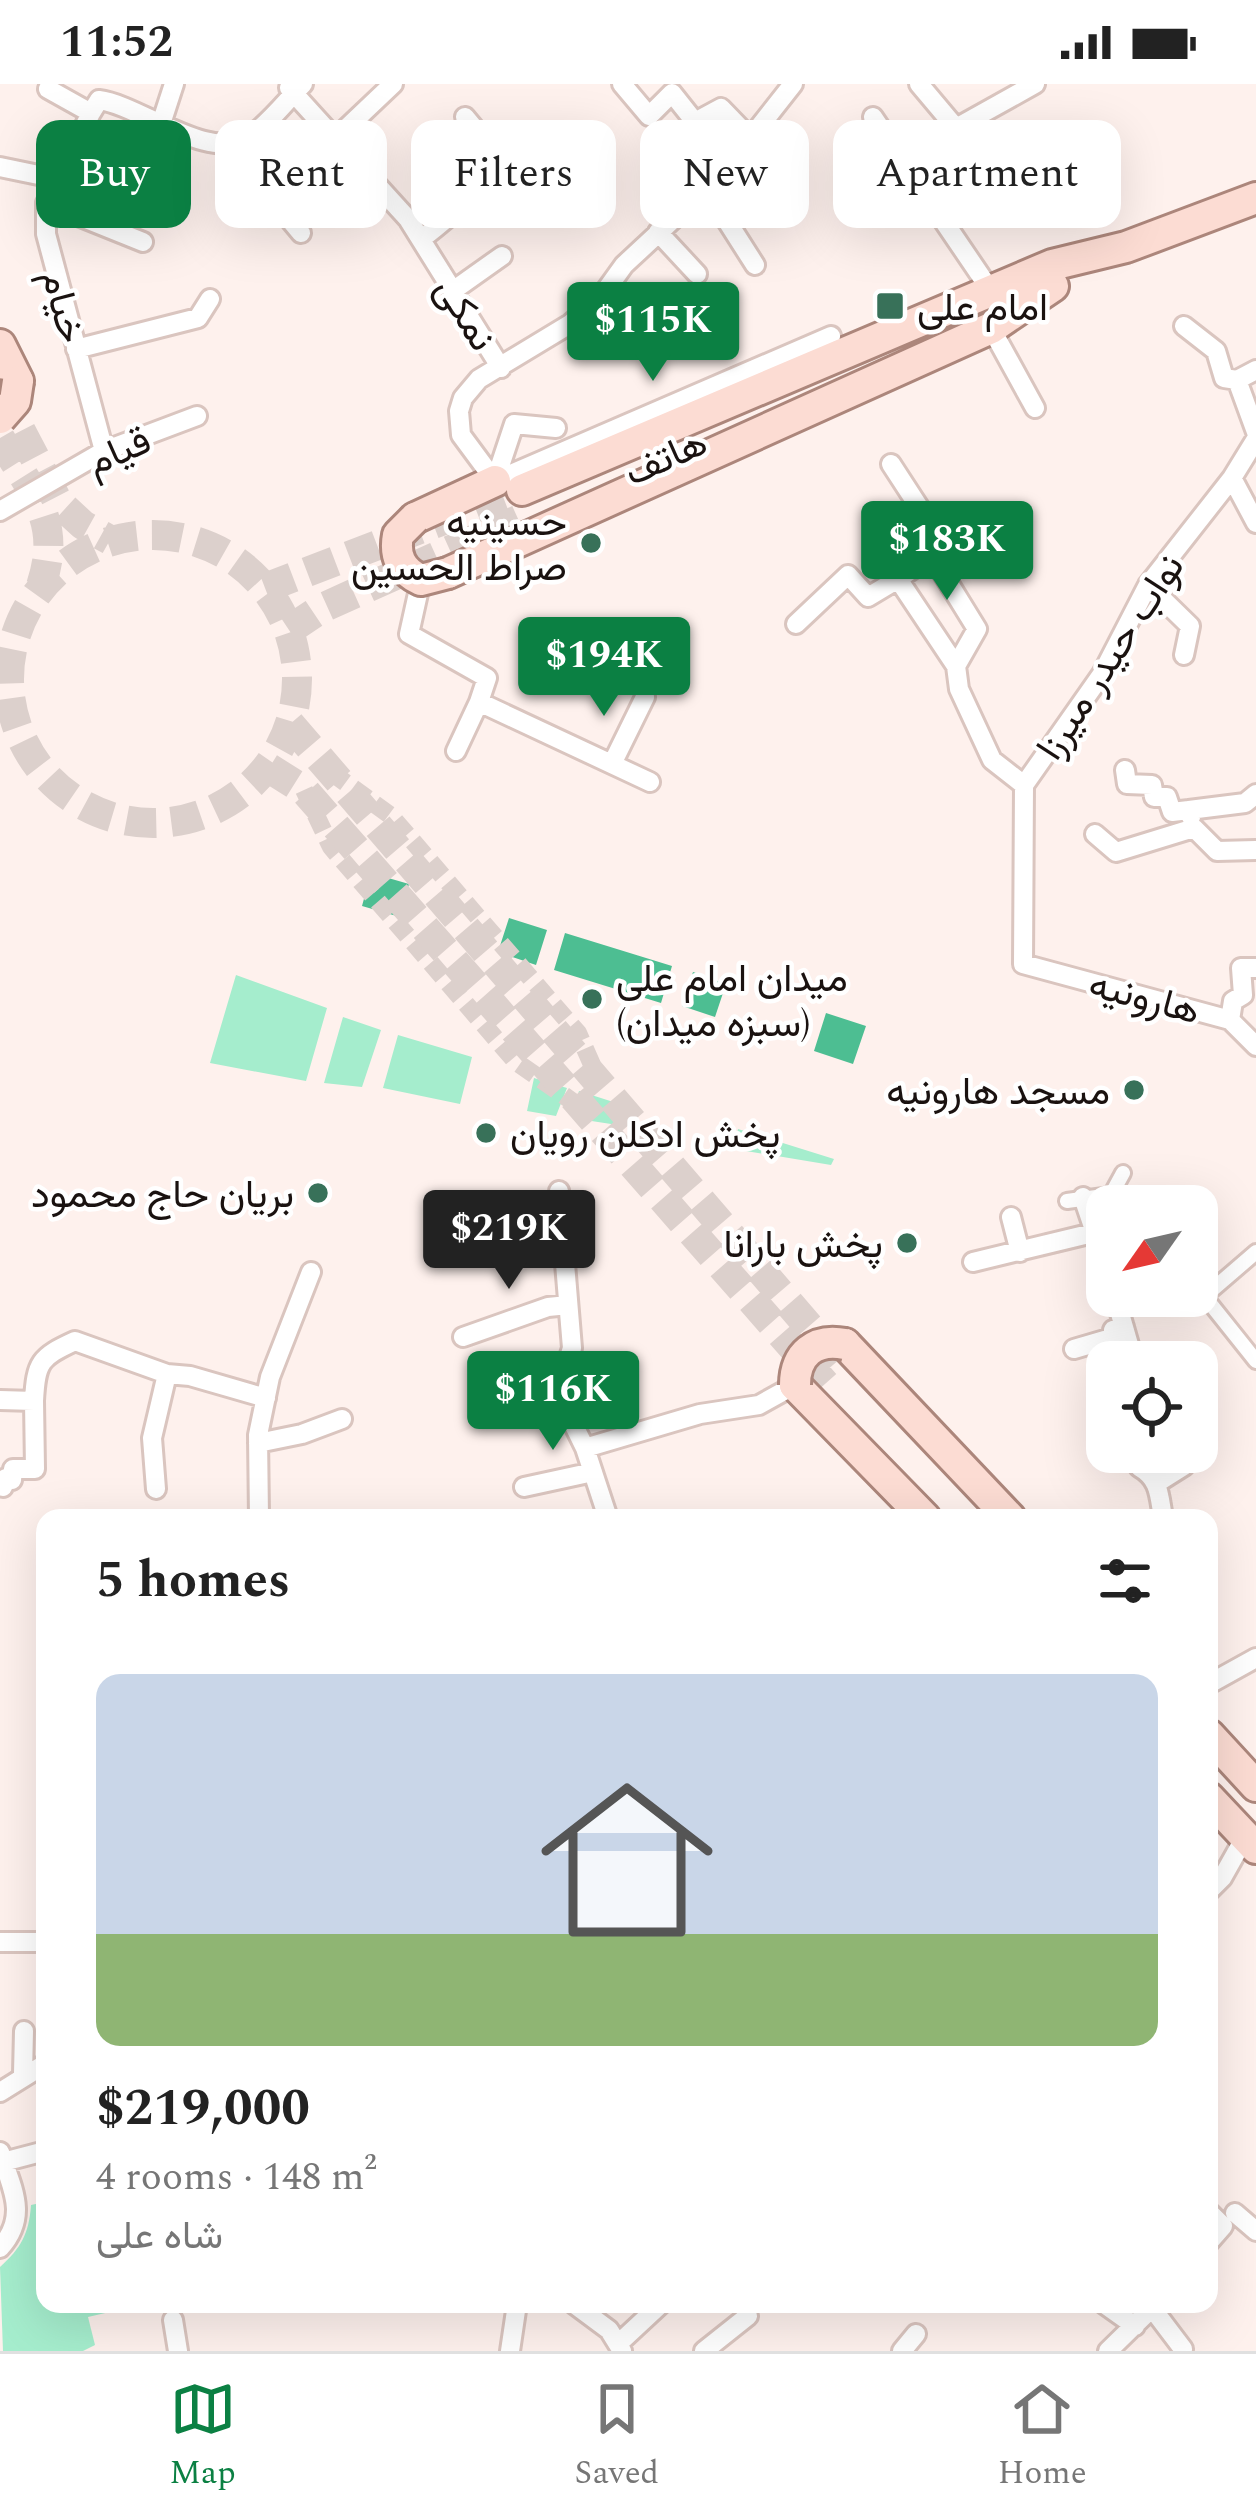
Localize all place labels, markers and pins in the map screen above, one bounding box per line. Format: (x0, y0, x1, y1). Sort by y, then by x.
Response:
place label: امام علی (917, 279, 1048, 338)
pin: $115K (569, 282, 737, 384)
marker: امام علی (874, 290, 906, 322)
place label: حسینیه صراط الحسین (351, 494, 567, 598)
pin: $183K (863, 501, 1031, 603)
marker: حسینیه صراط الحسین (578, 530, 604, 556)
pin: $194K (520, 617, 688, 719)
place label: میدان امام علی (سبزه میدان) (616, 950, 848, 1054)
marker: میدان امام علی (سبزه میدان) (579, 986, 605, 1012)
place label: مسجد هارونیه (886, 1063, 1110, 1122)
marker: مسجد هارونیه (1121, 1077, 1147, 1103)
place label: پخش ادکلن رویان (510, 1106, 780, 1165)
marker: پخش ادکلن رویان (473, 1120, 499, 1146)
place label: بریان حاج محمود (31, 1166, 294, 1225)
marker: بریان حاج محمود (305, 1180, 331, 1206)
pin: $219K (425, 1190, 593, 1292)
place label: پخش بارانا (724, 1216, 883, 1275)
marker: پخش بارانا (894, 1230, 920, 1256)
pin: $116K (469, 1351, 637, 1453)

